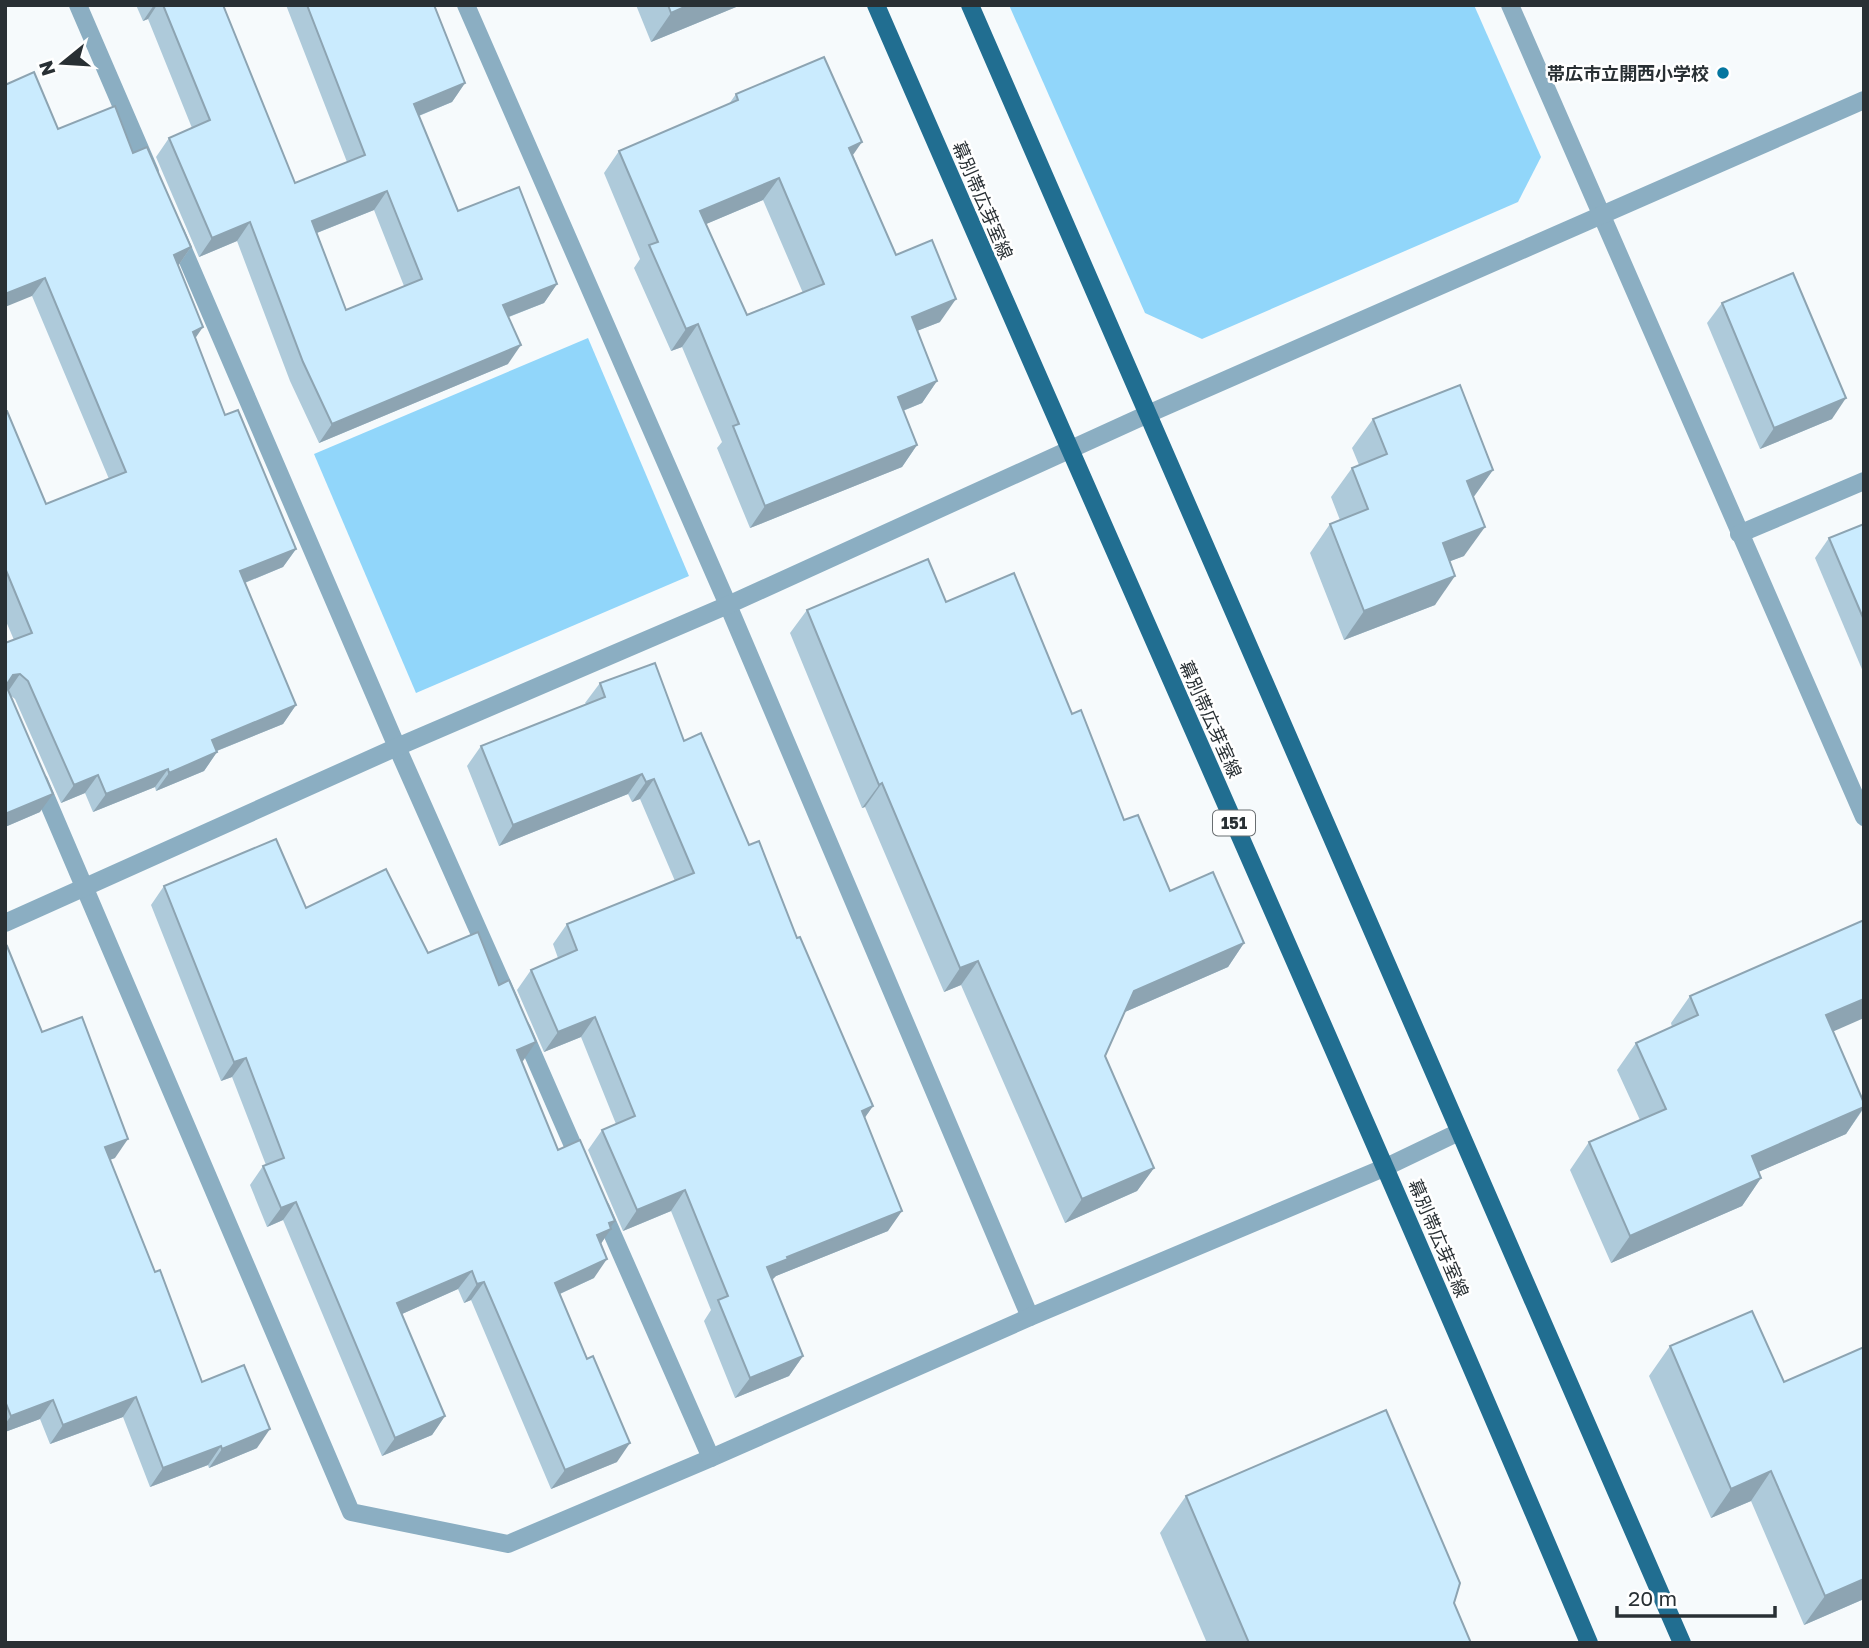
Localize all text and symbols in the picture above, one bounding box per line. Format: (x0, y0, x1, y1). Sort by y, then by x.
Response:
north arrow (28, 28, 98, 98)
text: N (33, 58, 60, 79)
place label: 帯広市立開西小学校 (1547, 62, 1709, 84)
marker: 帯広市立開西小学校 (1715, 65, 1731, 81)
street label: 幕別帯広芽室線 (948, 138, 1018, 262)
street label: 幕別帯広芽室線 (1175, 657, 1247, 781)
road number: 151 (1213, 810, 1255, 836)
street label: 幕別帯広芽室線 (1404, 1176, 1474, 1300)
scale bar (1617, 1574, 1774, 1618)
text: 20 m (1628, 1585, 1677, 1611)

